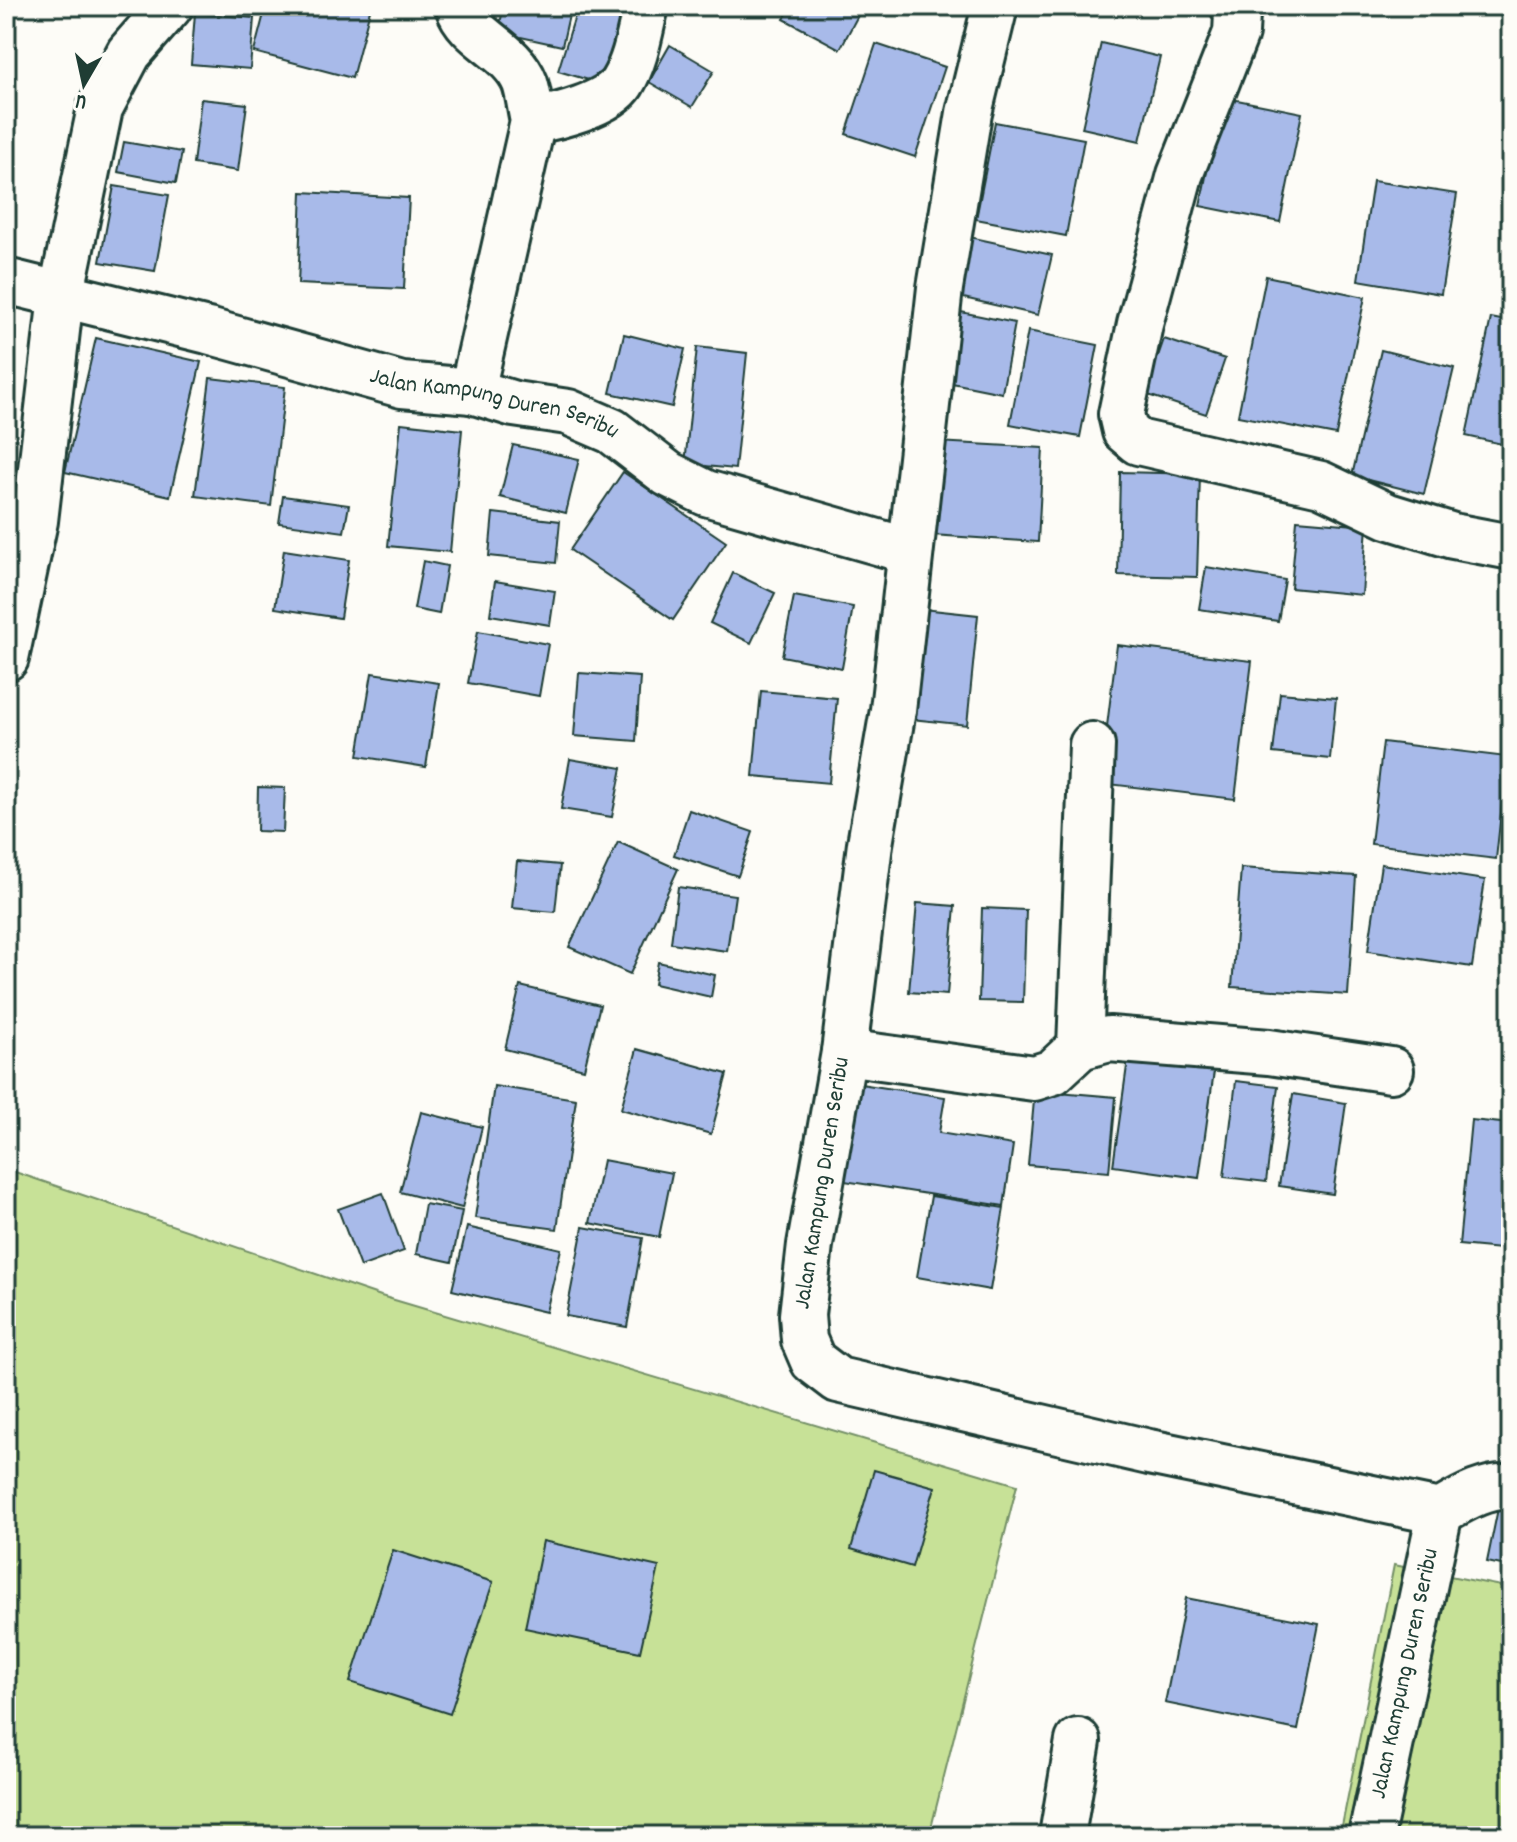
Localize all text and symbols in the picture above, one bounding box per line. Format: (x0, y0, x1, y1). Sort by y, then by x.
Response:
north arrow (44, 44, 124, 124)
text: U (74, 84, 89, 116)
street label: Jalan Kampung Duren Seribu (366, 360, 627, 448)
street label: Jalan Kampung Duren Seribu (786, 1054, 860, 1312)
street label: Jalan Kampung Duren Seribu (1362, 1545, 1449, 1802)

